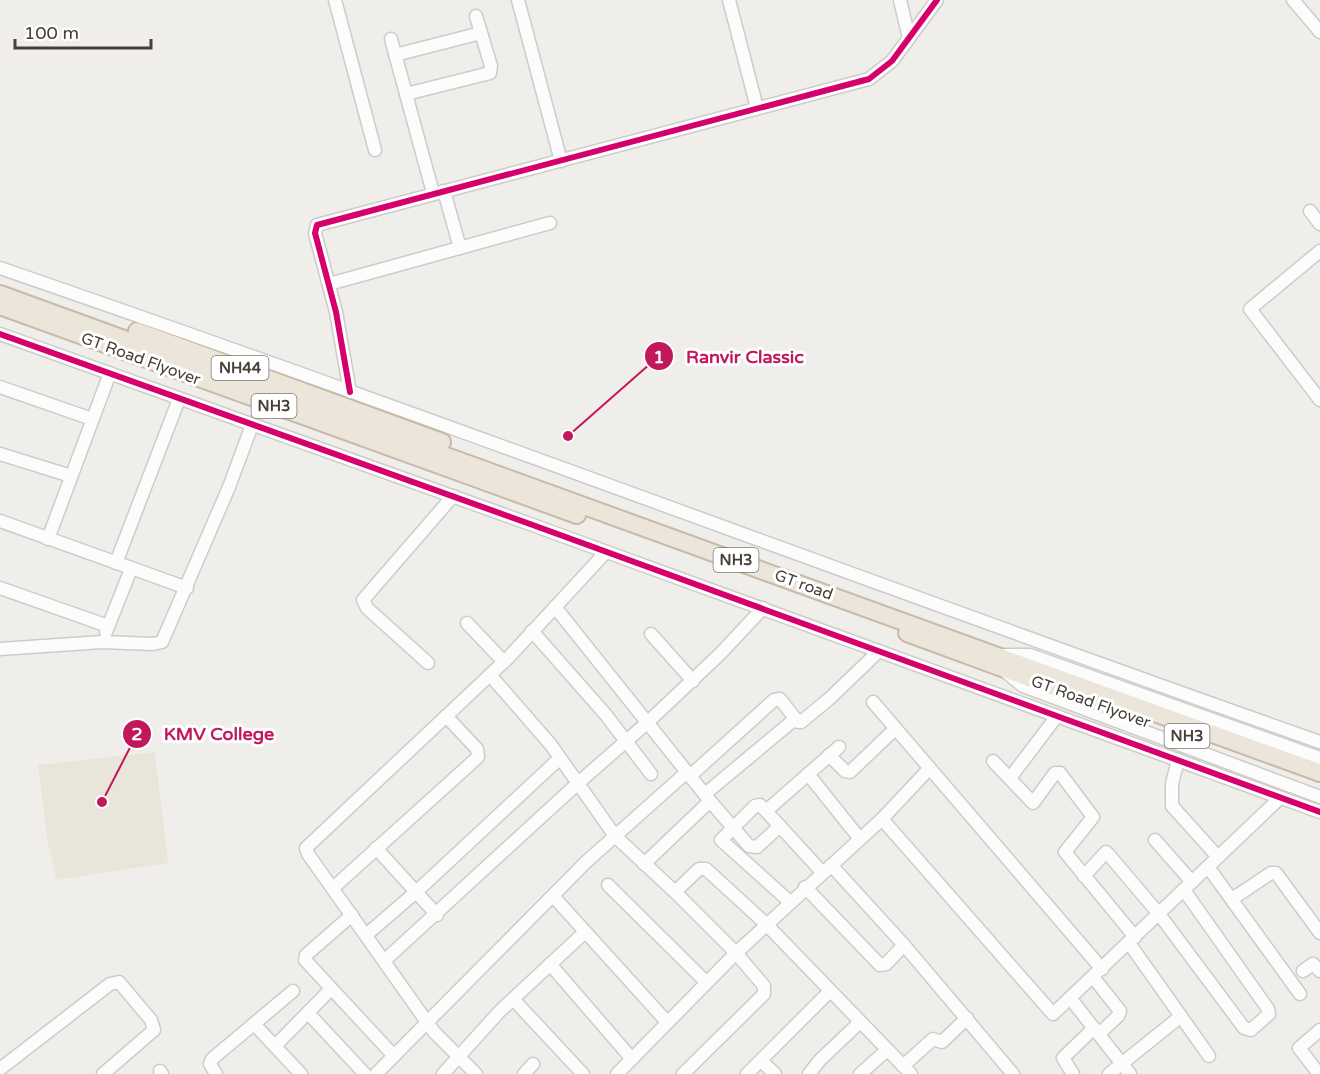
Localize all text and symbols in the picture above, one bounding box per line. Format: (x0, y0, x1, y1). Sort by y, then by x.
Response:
scale bar (15, 12, 152, 50)
text: 100 m (24, 22, 79, 44)
street label: GT Road Flyover (78, 328, 204, 390)
callout: Ranvir Classic (644, 338, 816, 374)
text: 1 (653, 346, 665, 368)
text: Ranvir Classic (686, 346, 804, 368)
road number: NH44 (212, 356, 268, 380)
road number: NH3 (252, 394, 296, 418)
road number: NH3 (714, 548, 758, 572)
street label: GT road (772, 565, 836, 605)
street label: GT Road Flyover (1028, 671, 1154, 733)
callout: KMV College (122, 716, 286, 752)
text: 2 (131, 723, 143, 745)
text: KMV College (164, 723, 274, 745)
road number: NH3 (1164, 724, 1210, 748)

